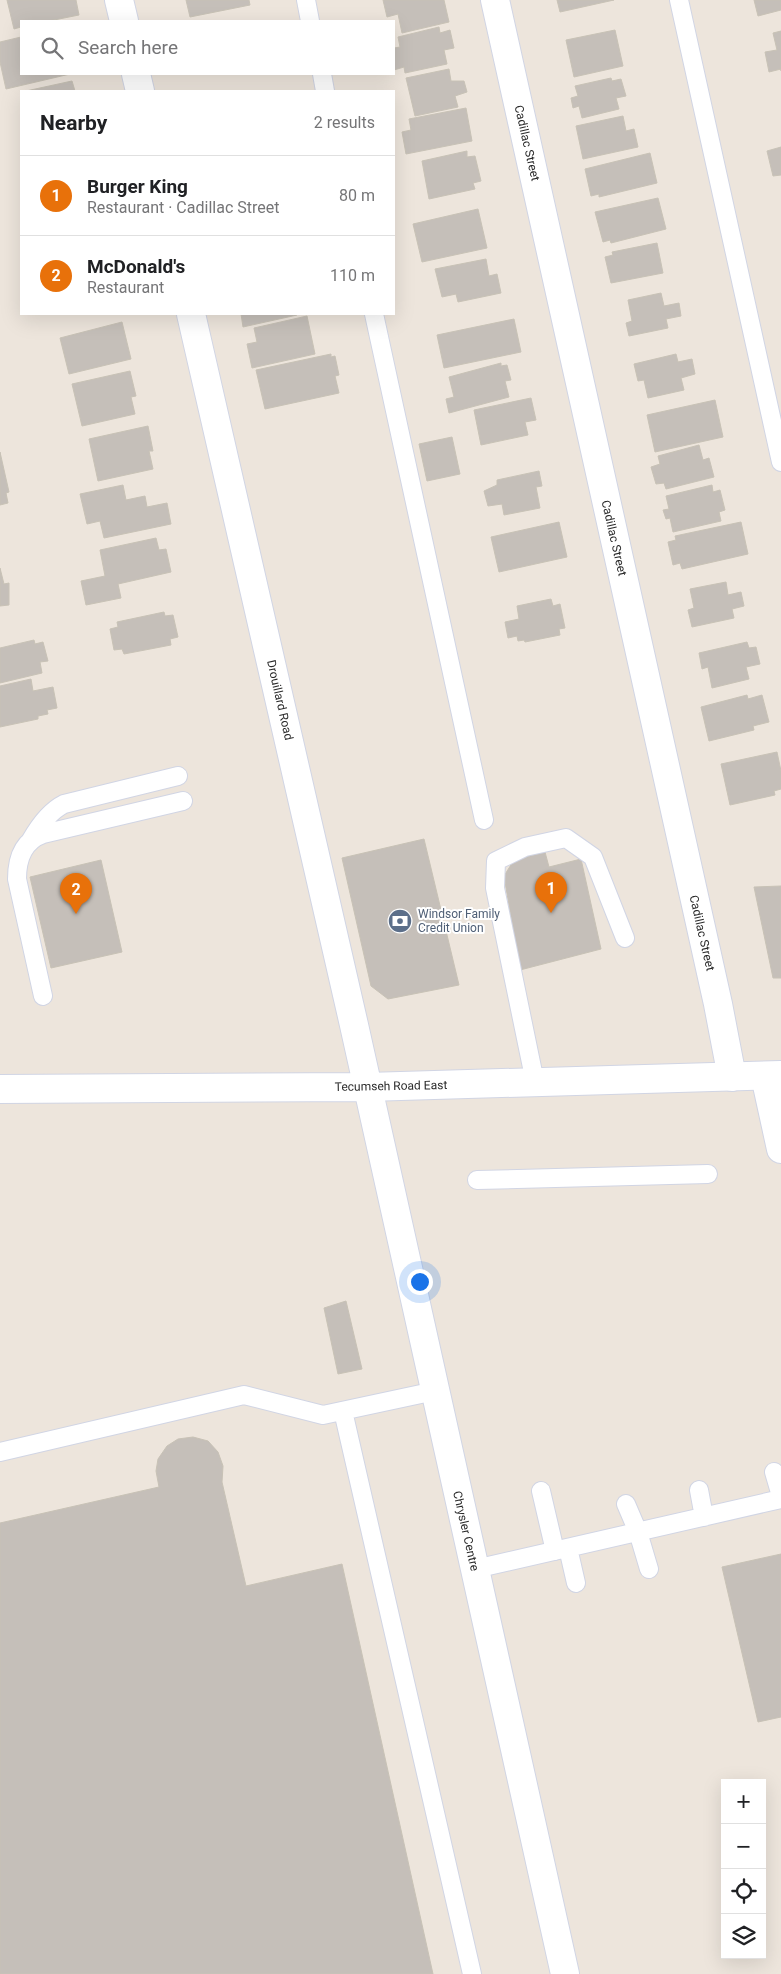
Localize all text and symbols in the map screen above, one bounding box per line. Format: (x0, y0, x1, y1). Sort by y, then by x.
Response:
search box (20, 20, 395, 75)
icon: search (38, 34, 66, 62)
text: Search here (78, 36, 178, 59)
street label: Cadillac Street (511, 104, 543, 182)
text: Nearby (40, 111, 107, 135)
text: 2 results (314, 113, 375, 132)
text: Burger King (87, 175, 188, 198)
text: 1 (51, 186, 61, 205)
text: 80 m (339, 186, 375, 205)
text: Restaurant · Cadillac Street (87, 198, 279, 217)
text: McDonald's (87, 255, 185, 278)
text: 2 (51, 266, 61, 285)
text: 110 m (330, 266, 375, 285)
text: Restaurant (87, 278, 164, 297)
street label: Cadillac Street (598, 499, 630, 577)
street label: Drouillard Road (264, 659, 296, 741)
pin: 1 (535, 872, 567, 913)
pin: 2 (60, 873, 92, 914)
street label: Cadillac Street (686, 894, 718, 972)
place label: Windsor Family Credit Union (418, 907, 500, 935)
bank icon: Windsor Family Credit Union (387, 908, 413, 934)
street label: Tecumseh Road East (335, 1078, 447, 1094)
your location (407, 1269, 433, 1295)
street label: Chrysler Centre (450, 1490, 482, 1572)
map controls (721, 1779, 766, 1959)
button: + (721, 1779, 766, 1824)
button: − (721, 1824, 766, 1869)
button: locate (721, 1869, 766, 1914)
button: layers (721, 1914, 766, 1959)

